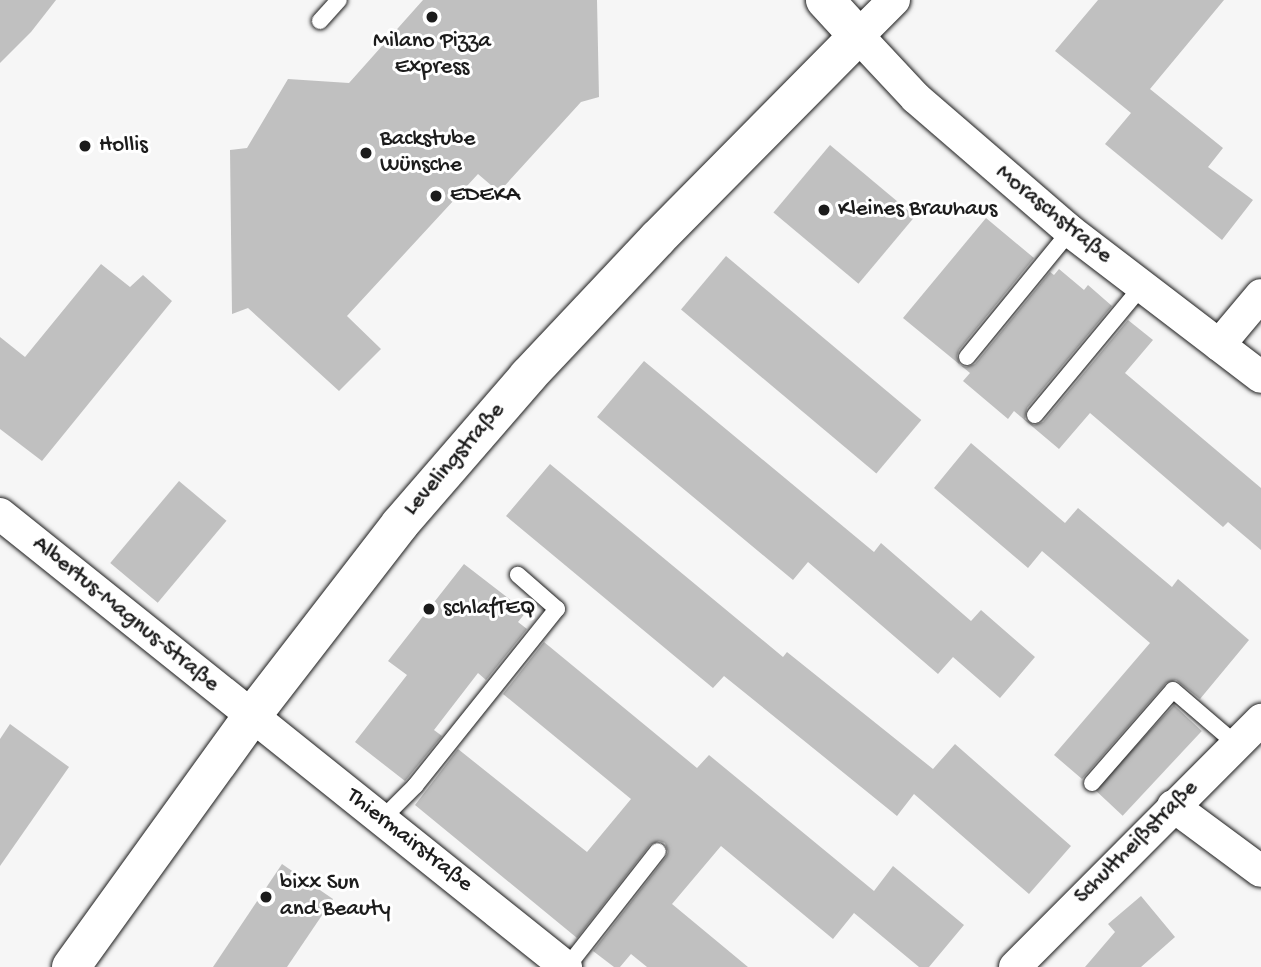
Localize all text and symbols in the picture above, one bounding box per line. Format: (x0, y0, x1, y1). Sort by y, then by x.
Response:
marker: Milano Pizza Express (424, 9, 440, 25)
place label: Milano Pizza Express (373, 28, 491, 82)
place label: Backstube Wünsche (380, 126, 475, 180)
place label: Hollis (99, 132, 148, 160)
marker: Hollis (77, 138, 93, 154)
marker: Backstube Wünsche (358, 145, 374, 161)
street label: Moraschstraße (989, 160, 1117, 270)
place label: EDEKA (450, 182, 520, 210)
marker: EDEKA (428, 188, 444, 204)
place label: Kleines Brauhaus (838, 196, 997, 224)
marker: Kleines Brauhaus (816, 202, 832, 218)
street label: Levelingstraße (398, 398, 512, 522)
street label: Albertus-Magnus-Straße (26, 531, 224, 699)
place label: schlafTEQ (443, 595, 535, 623)
marker: schlafTEQ (421, 601, 437, 617)
street label: Schultheißstraße (1069, 775, 1205, 911)
street label: Thiermairstraße (340, 783, 478, 899)
place label: bixx Sun and Beauty (280, 870, 391, 924)
marker: bixx Sun and Beauty (258, 889, 274, 905)

